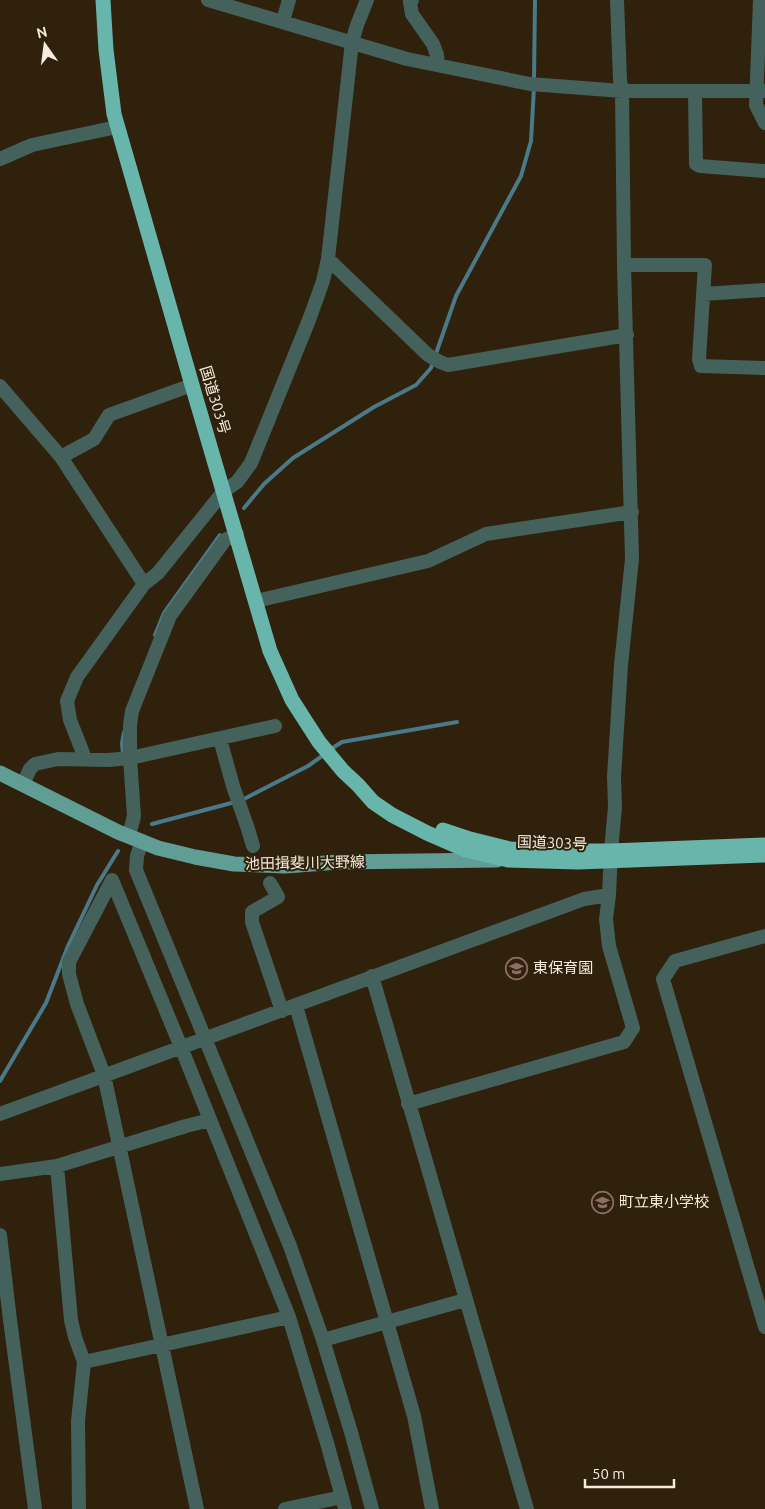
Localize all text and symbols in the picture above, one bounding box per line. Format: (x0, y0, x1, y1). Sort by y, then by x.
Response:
north arrow (20, 20, 70, 70)
text: N (35, 23, 49, 41)
street label: 国道303号 (197, 364, 234, 436)
street label: 国道303号 (517, 833, 587, 852)
street label: 池田揖斐川大野線 (245, 853, 365, 872)
school or university icon: 東保育園 (505, 956, 529, 980)
place label: 東保育園 (533, 959, 593, 976)
school or university icon: 町立東小学校 (591, 1190, 615, 1214)
place label: 町立東小学校 (619, 1193, 709, 1210)
scale bar (585, 1456, 674, 1488)
text: 50 m (592, 1465, 625, 1482)

